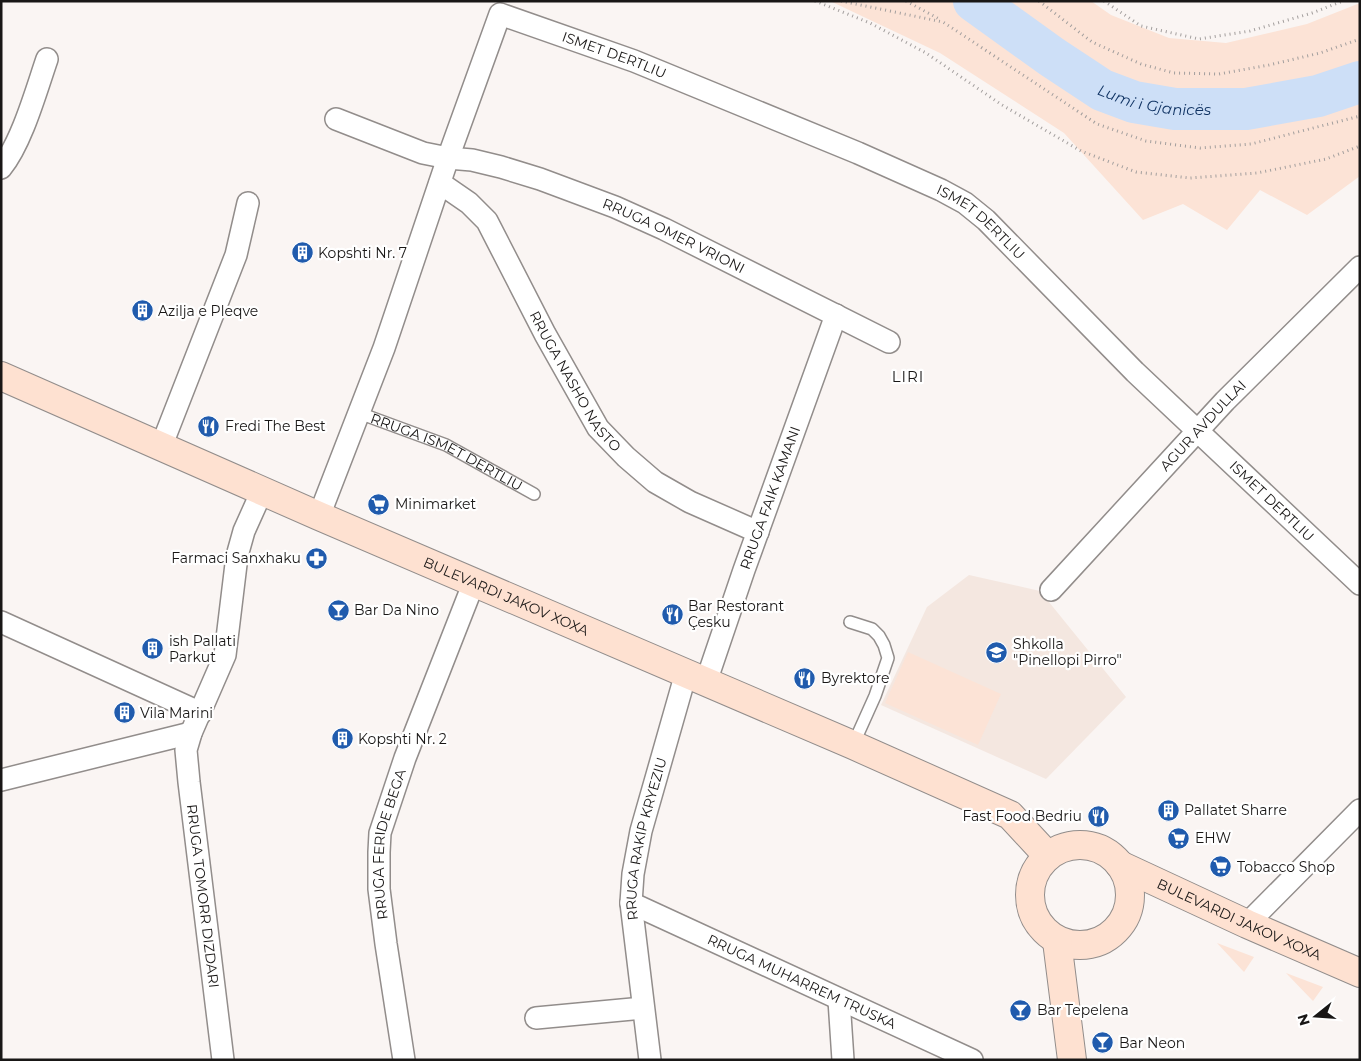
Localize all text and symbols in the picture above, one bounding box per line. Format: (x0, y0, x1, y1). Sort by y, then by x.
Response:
street label: ISMET DERTLIU (560, 27, 669, 82)
water label: Lumi i Gjanicës (1095, 80, 1212, 119)
street label: ISMET DERTLIU (934, 180, 1029, 263)
street label: RRUGA OMER VRIONI (600, 194, 748, 277)
building icon: Kopshti Nr. 7 (290, 241, 314, 265)
place label: Kopshti Nr. 7 (318, 244, 407, 262)
building icon: Azilja e Pleqve (130, 299, 154, 323)
place label: Azilja e Pleqve (158, 302, 258, 320)
street label: RRUGA NASHO NASTO (526, 308, 625, 456)
district label: LIRI (892, 367, 924, 386)
street label: AGUR AVDULLAI (1156, 376, 1250, 475)
street label: RRUGA ISMET DERTLIU (368, 409, 526, 495)
restaurant icon: Fredi The Best (197, 414, 221, 438)
place label: Fredi The Best (225, 417, 326, 435)
street label: RRUGA FAIK KAMANI (736, 424, 804, 572)
street label: ISMET DERTLIU (1226, 457, 1318, 545)
supermarket icon: Minimarket (367, 492, 391, 516)
place label: Minimarket (395, 495, 477, 513)
pharmacy icon: Farmaci Sanxhaku (305, 546, 329, 570)
place label: Farmaci Sanxhaku (171, 549, 301, 567)
street label: BULEVARDI JAKOV XOXA (421, 553, 592, 640)
place label: Bar Restorant Çesku (688, 597, 784, 631)
bar icon: Bar Da Nino (326, 598, 350, 622)
place label: Bar Da Nino (354, 601, 439, 619)
restaurant icon: Bar Restorant Çesku (660, 602, 684, 626)
place label: ish Pallati Parkut (169, 632, 236, 666)
place label: Shkolla "Pinellopi Pirro" (1013, 635, 1122, 669)
building icon: ish Pallati Parkut (141, 637, 165, 661)
school or university icon: Shkolla "Pinellopi Pirro" (985, 640, 1009, 664)
restaurant icon: Byrektore (793, 666, 817, 690)
place label: Byrektore (821, 669, 890, 687)
building icon: Vila Marini (112, 701, 136, 725)
place label: Vila Marini (140, 704, 213, 722)
building icon: Kopshti Nr. 2 (330, 727, 354, 751)
place label: Kopshti Nr. 2 (358, 730, 447, 748)
street label: RRUGA RAKIP KRYEZIU (622, 755, 671, 921)
street label: RRUGA FERIDE BEGA (370, 766, 410, 921)
building icon: Pallatet Sharre (1156, 798, 1180, 822)
place label: Pallatet Sharre (1184, 801, 1287, 819)
street label: RRUGA TOMORR DIZDARI (183, 803, 223, 989)
restaurant icon: Fast Food Bedriu (1086, 804, 1110, 828)
place label: Fast Food Bedriu (962, 807, 1082, 825)
supermarket icon: EHW (1167, 826, 1191, 850)
place label: EHW (1195, 829, 1232, 847)
supermarket icon: Tobacco Shop (1209, 855, 1233, 879)
place label: Tobacco Shop (1237, 858, 1335, 876)
street label: BULEVARDI JAKOV XOXA (1154, 874, 1325, 965)
street label: RRUGA MUHARREM TRUSKA (704, 930, 900, 1033)
north arrow (1291, 991, 1341, 1041)
bar icon: Bar Tepelena (1009, 998, 1033, 1022)
place label: Bar Tepelena (1037, 1001, 1129, 1019)
text: N (1293, 1012, 1314, 1028)
bar icon: Bar Neon (1091, 1031, 1115, 1055)
place label: Bar Neon (1119, 1034, 1185, 1052)

